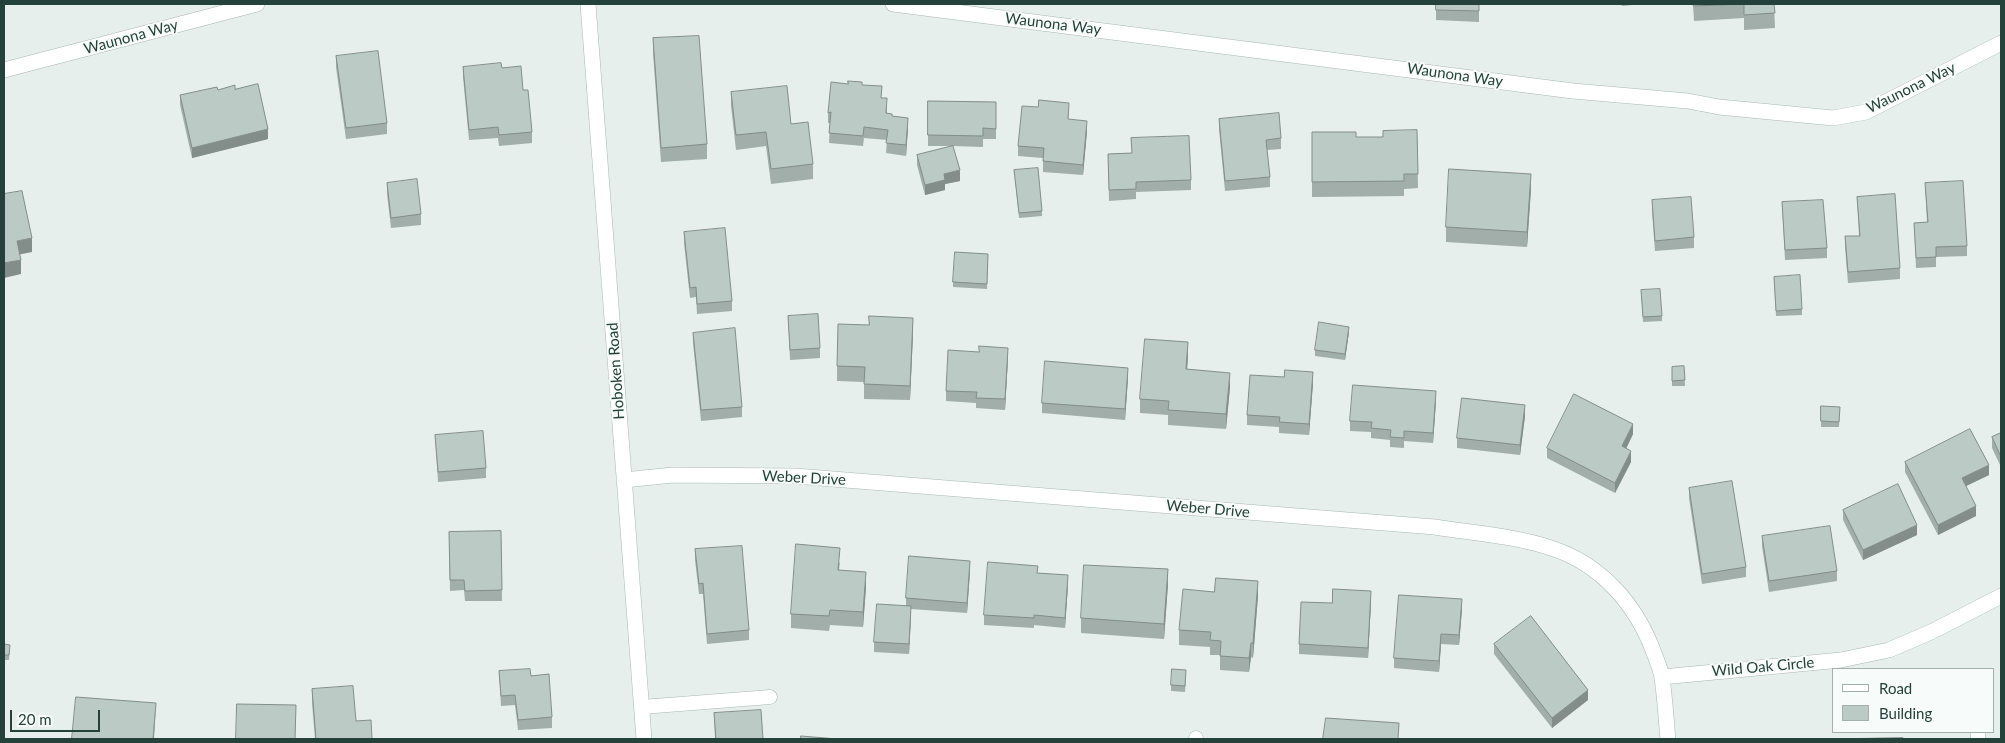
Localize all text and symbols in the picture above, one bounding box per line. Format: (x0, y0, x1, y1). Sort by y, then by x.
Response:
street label: Waunona Way (1004, 9, 1102, 39)
street label: Waunona Way (82, 16, 180, 58)
street label: Waunona Way (1406, 59, 1504, 91)
street label: Waunona Way (1864, 59, 1958, 117)
street label: Hoboken Road (604, 322, 628, 420)
street label: Weber Drive (762, 467, 846, 489)
street label: Weber Drive (1165, 496, 1251, 522)
street label: Wild Oak Circle (1711, 654, 1815, 680)
legend (1832, 668, 1995, 733)
text: Road (1879, 679, 1912, 697)
scale bar (12, 700, 102, 732)
text: Building (1879, 704, 1932, 722)
text: 20 m (18, 710, 52, 728)

